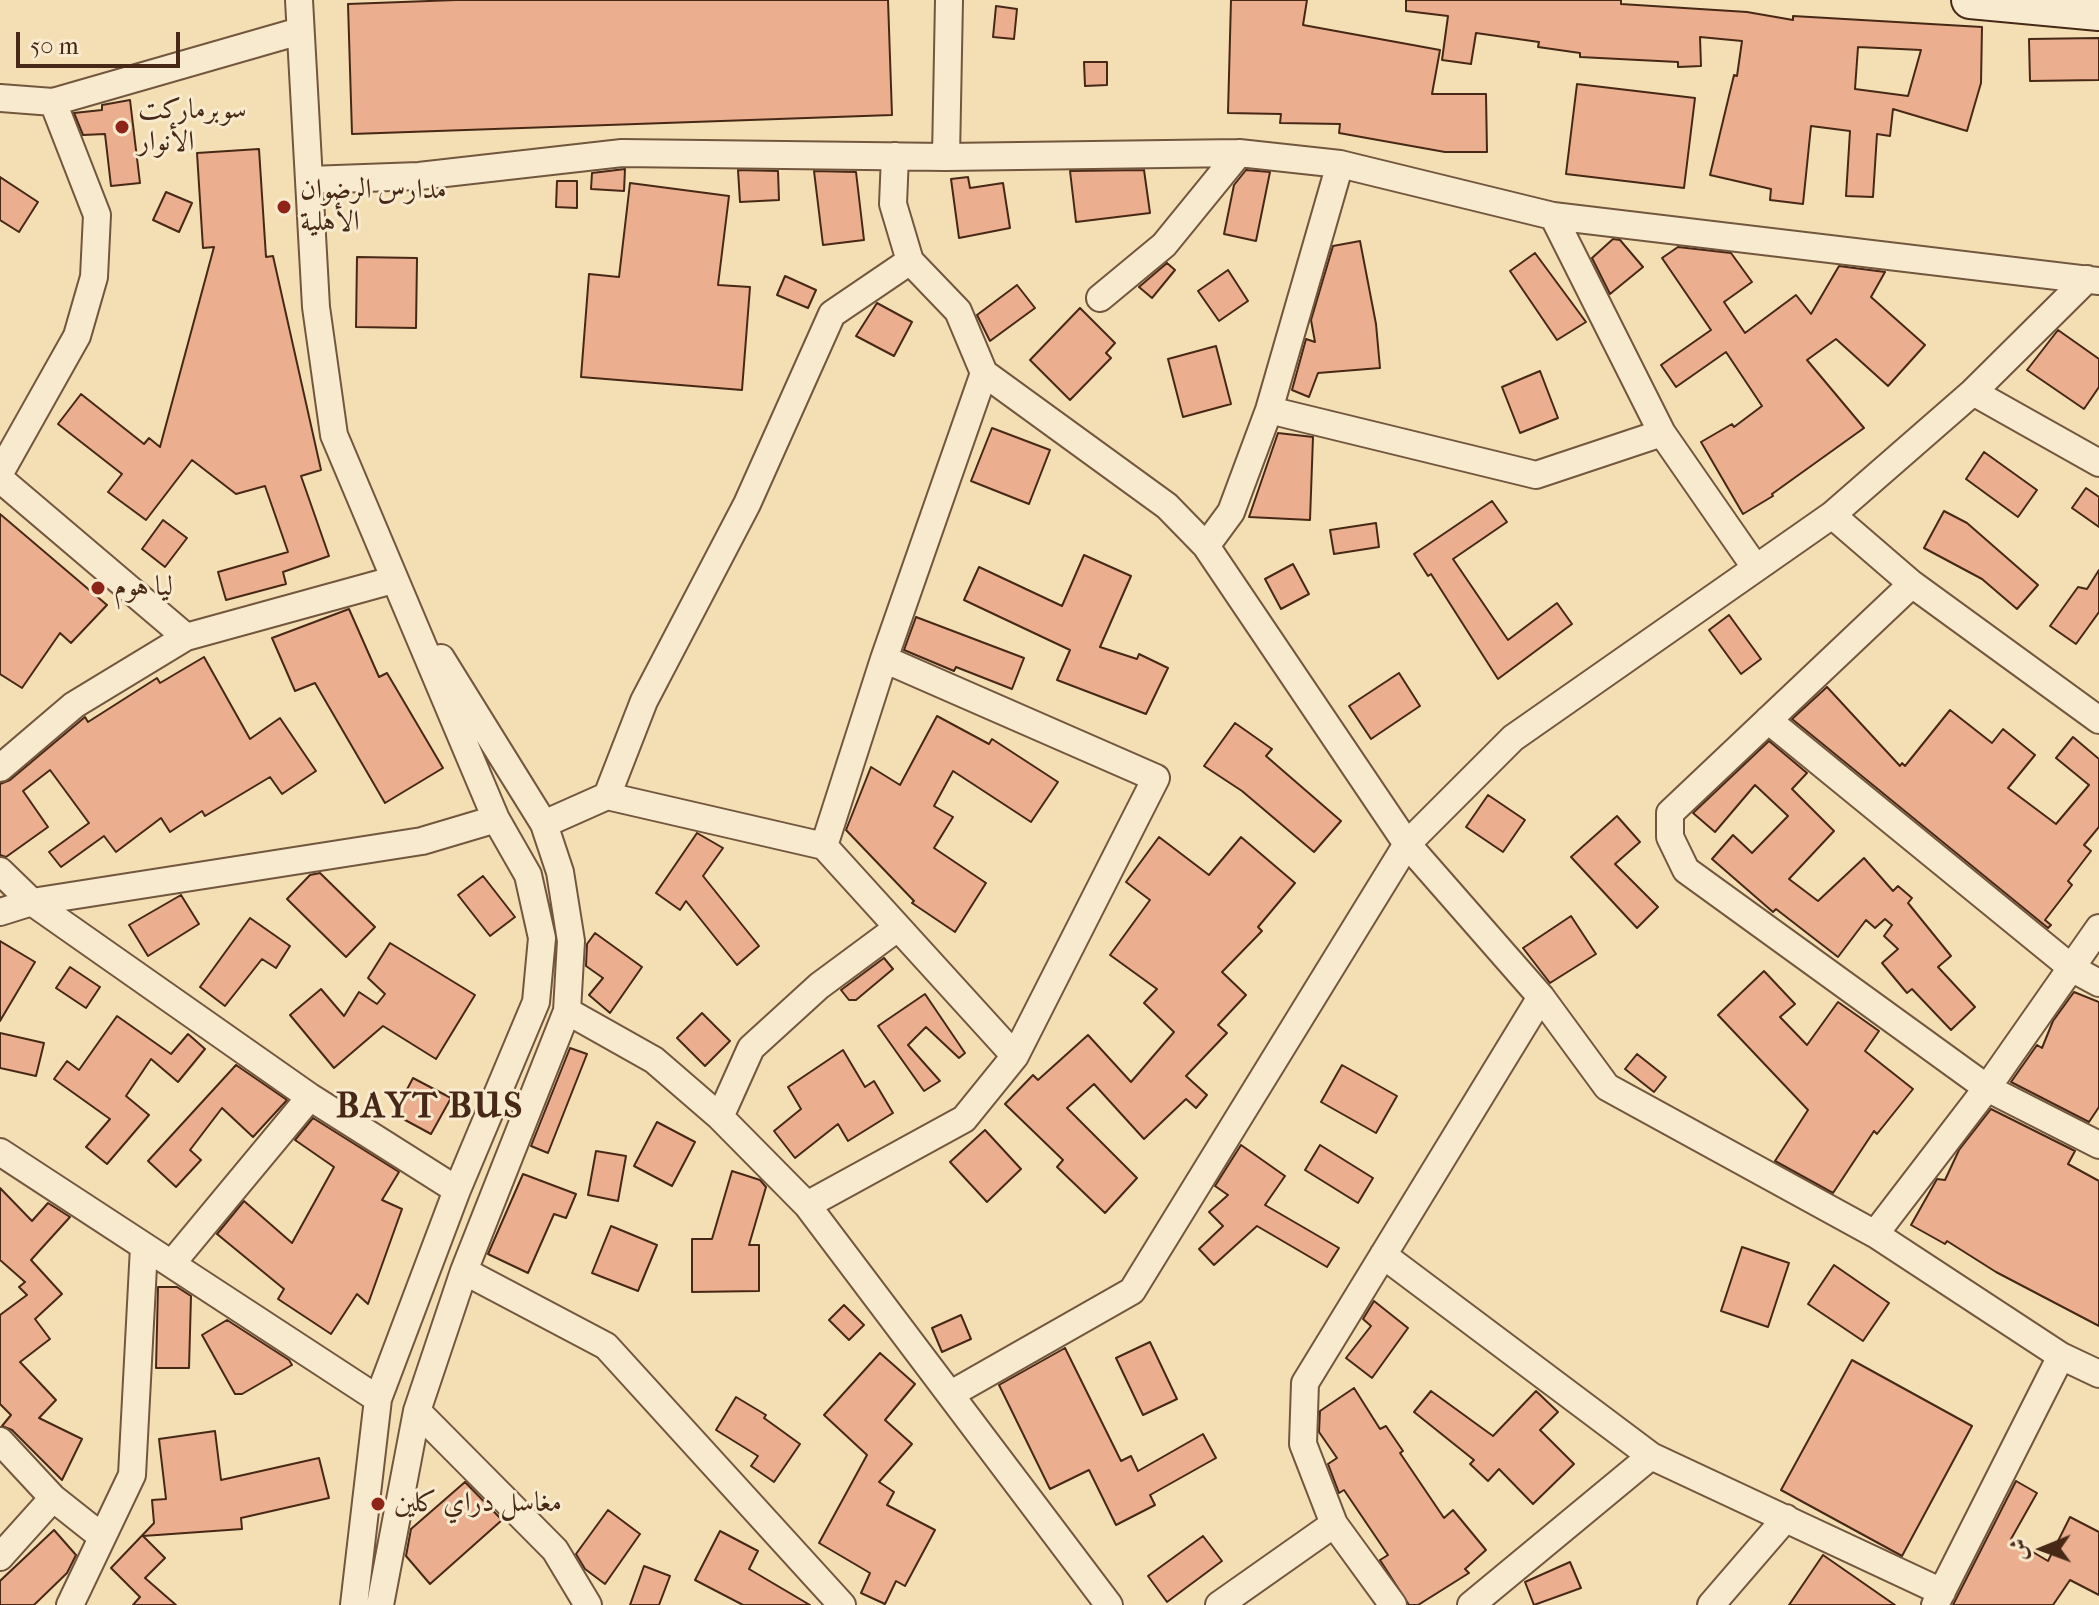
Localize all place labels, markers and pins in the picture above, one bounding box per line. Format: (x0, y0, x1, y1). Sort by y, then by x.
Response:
place label: سوبرماركت الأنوار (138, 94, 247, 160)
marker: سوبرماركت الأنوار (113, 118, 131, 136)
place label: مدارس الرضوان الأهلية (300, 174, 447, 240)
marker: مدارس الرضوان الأهلية (275, 198, 293, 216)
place label: ليا هوم (114, 571, 173, 605)
marker: ليا هوم (89, 579, 107, 597)
place label: مغاسل دراي كلين (394, 1487, 562, 1521)
marker: مغاسل دراي كلين (369, 1495, 387, 1513)

